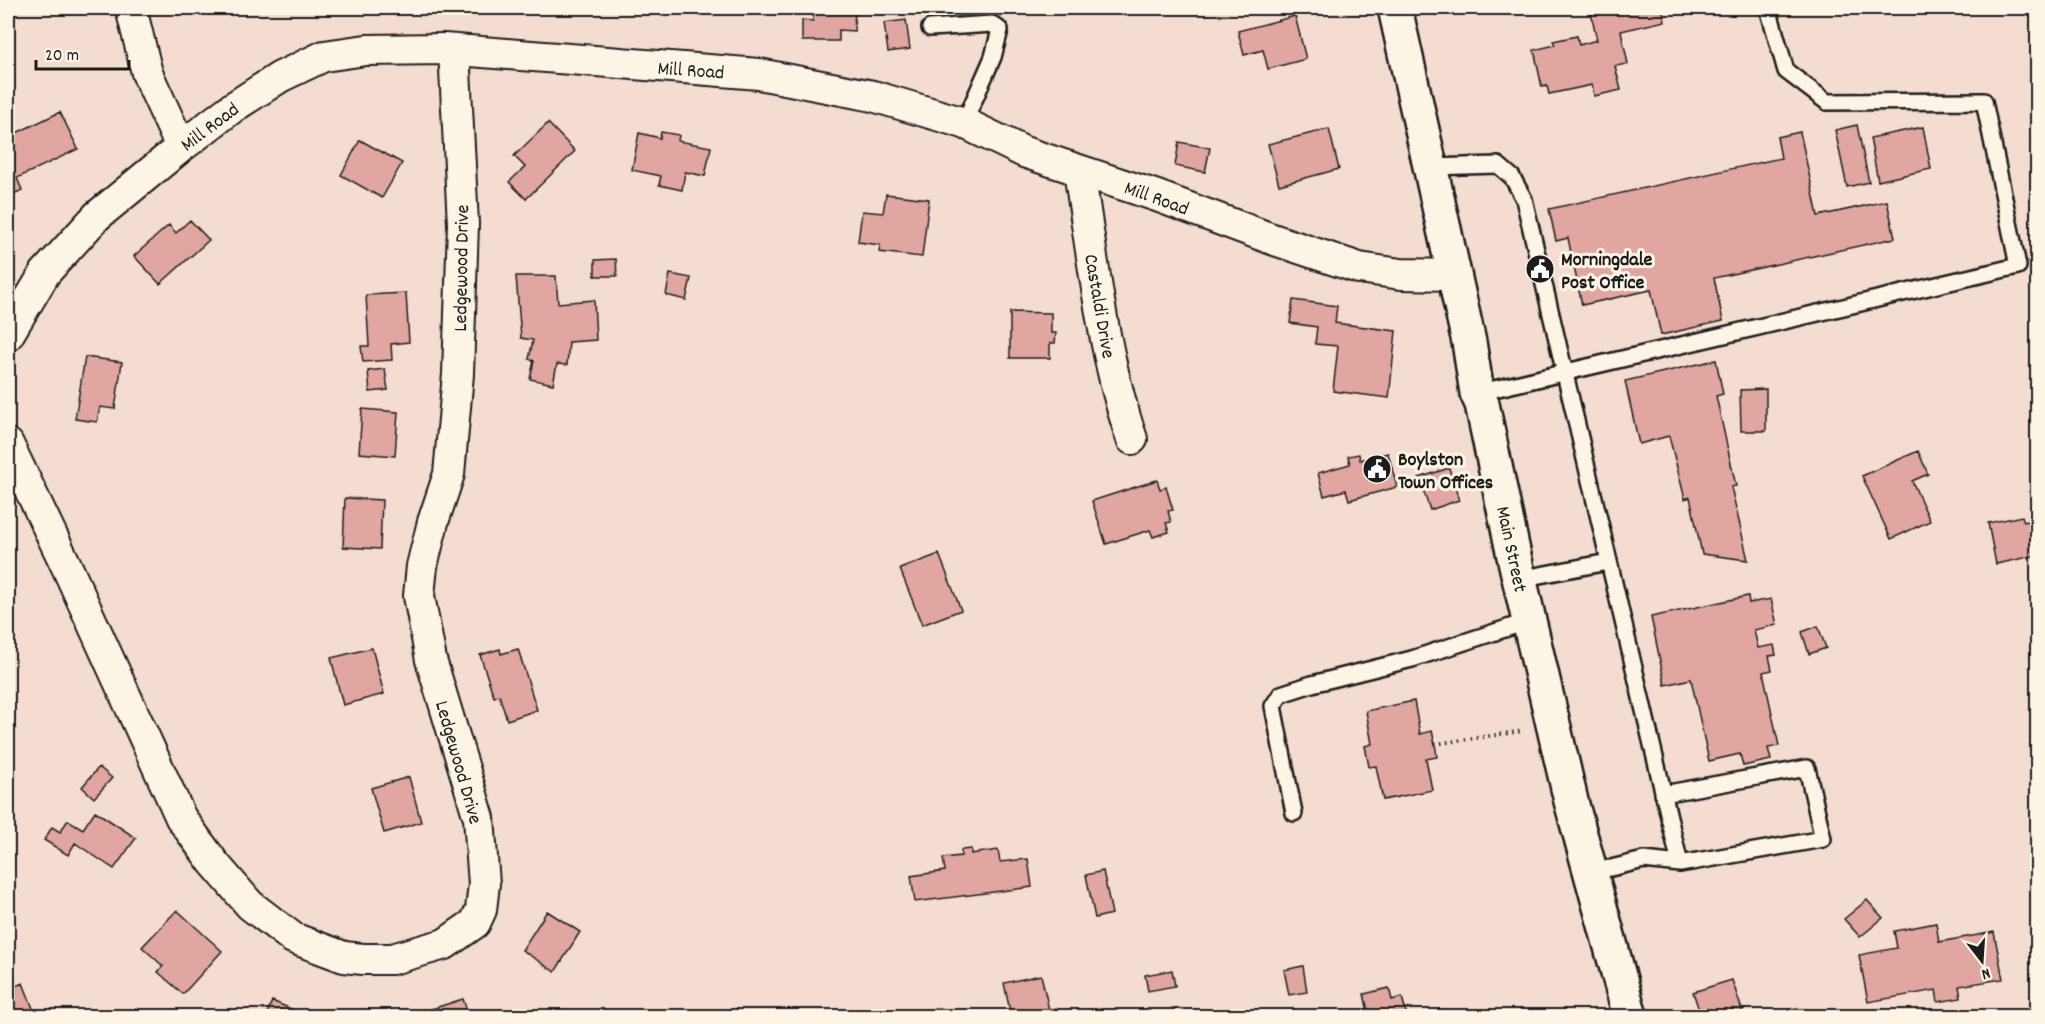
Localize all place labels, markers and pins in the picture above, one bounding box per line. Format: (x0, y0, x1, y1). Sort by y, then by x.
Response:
place label: Morningdale Post Office (1561, 247, 1652, 298)
public building icon: Morningdale Post Office (1524, 253, 1556, 285)
place label: Boylston Town Offices (1398, 447, 1493, 498)
public building icon: Boylston Town Offices (1361, 453, 1393, 485)

